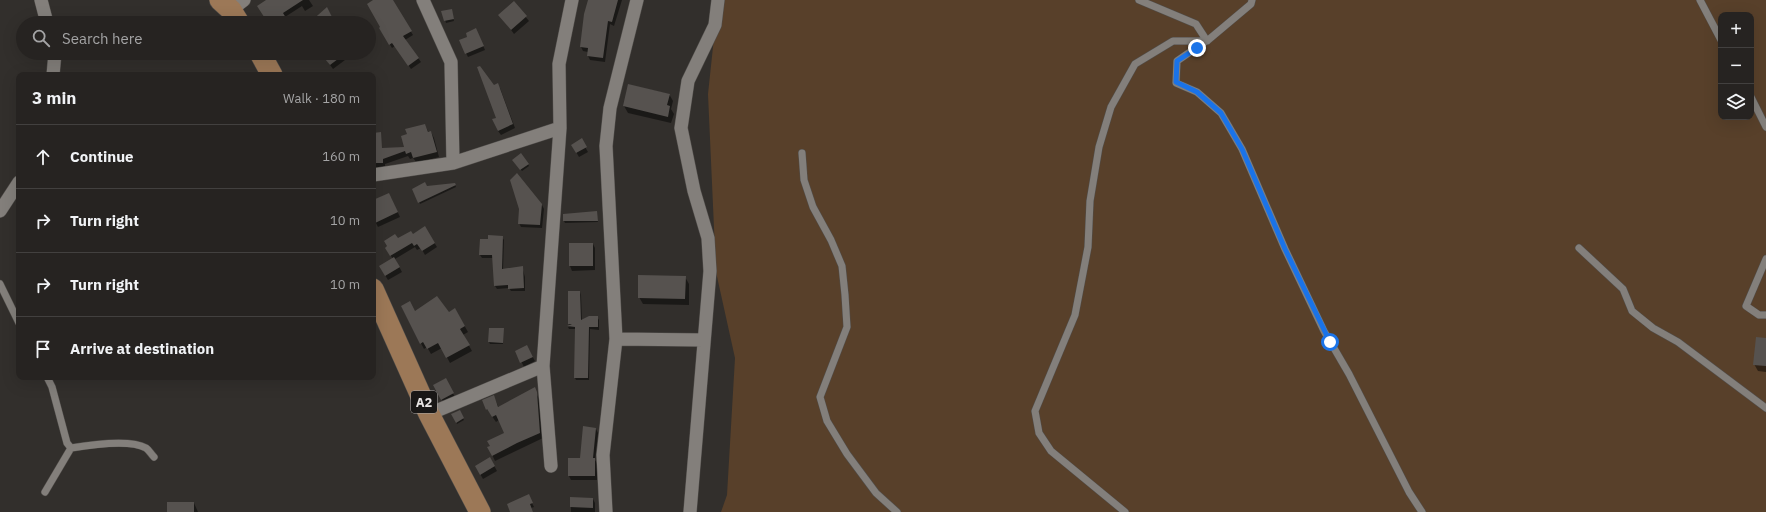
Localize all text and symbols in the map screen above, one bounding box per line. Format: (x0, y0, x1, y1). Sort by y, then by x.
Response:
map controls (1718, 12, 1754, 120)
button: + (1718, 12, 1754, 48)
search box (16, 16, 376, 60)
icon: search (30, 27, 52, 49)
text: Search here (62, 29, 142, 48)
route end (1188, 39, 1206, 57)
button: − (1718, 48, 1754, 84)
button: layers (1718, 84, 1754, 120)
text: 3 min (32, 87, 76, 109)
text: Walk · 180 m (283, 90, 360, 107)
icon: ahead (32, 146, 54, 168)
text: Continue (70, 147, 134, 166)
text: 160 m (322, 148, 360, 165)
icon: right (32, 210, 54, 232)
text: Turn right (70, 211, 139, 230)
text: 10 m (330, 212, 360, 229)
icon: right (32, 274, 54, 296)
text: Turn right (70, 275, 139, 294)
text: 10 m (330, 276, 360, 293)
route start (1321, 333, 1339, 351)
icon: arrive (32, 338, 54, 360)
text: Arrive at destination (70, 339, 214, 358)
road number: A2 (411, 391, 437, 413)

